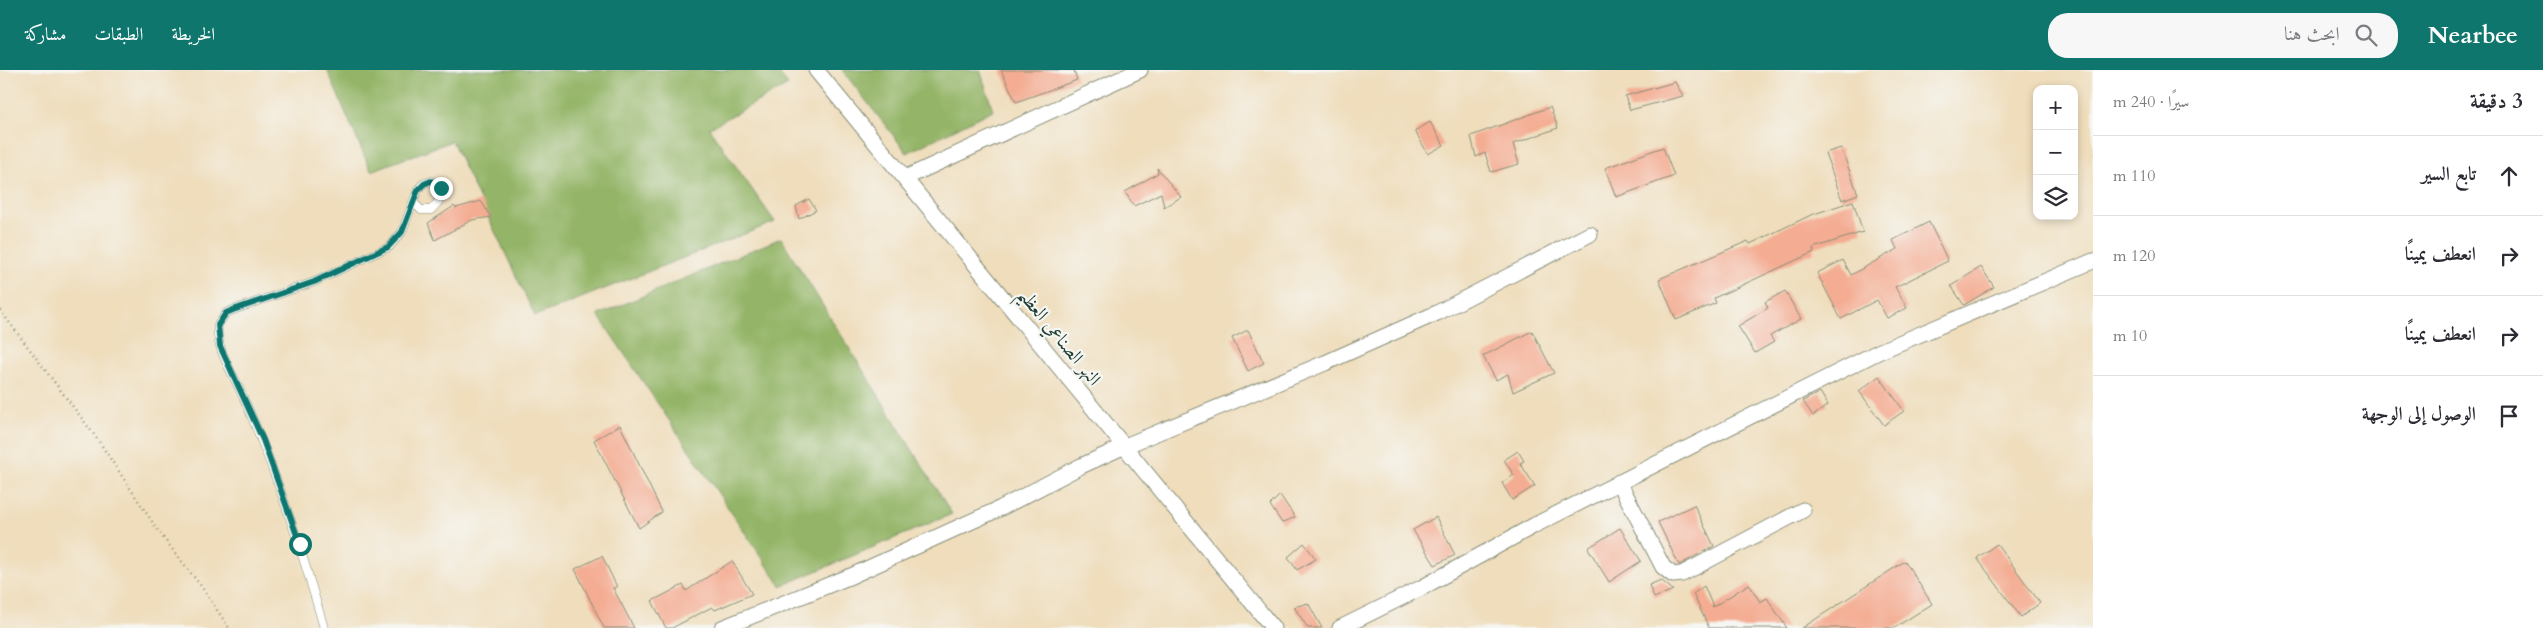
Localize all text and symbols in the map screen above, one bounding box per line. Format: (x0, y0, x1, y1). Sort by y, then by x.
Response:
search box (2048, 13, 2398, 58)
text: Nearbee (2428, 19, 2518, 52)
text: ابحث هنا (2284, 21, 2340, 47)
icon: search (2352, 21, 2380, 49)
text: مشاركة (25, 22, 66, 47)
text: الطبقات (94, 22, 143, 47)
text: الخريطة (171, 22, 215, 47)
map controls (2033, 85, 2078, 220)
button: + (2033, 85, 2078, 130)
text: 3 دقيقة (2470, 87, 2523, 116)
text: سيرًا · 240 m (2113, 91, 2189, 113)
button: − (2033, 130, 2078, 175)
text: تابع السير (2421, 161, 2476, 187)
icon: ahead (2495, 162, 2523, 190)
text: 110 m (2113, 165, 2155, 187)
button: layers (2033, 175, 2078, 220)
route end (430, 177, 453, 200)
text: انعطف يمينًا (2405, 241, 2476, 267)
icon: right (2495, 242, 2523, 270)
text: 120 m (2113, 245, 2155, 267)
street label: النهر الصناعي العظيم (1007, 282, 1107, 395)
text: انعطف يمينًا (2405, 321, 2476, 347)
icon: right (2495, 322, 2523, 350)
text: 10 m (2113, 325, 2147, 347)
text: الوصول إلى الوجهة (2362, 401, 2476, 427)
icon: arrive (2495, 402, 2523, 430)
route start (289, 533, 312, 556)

